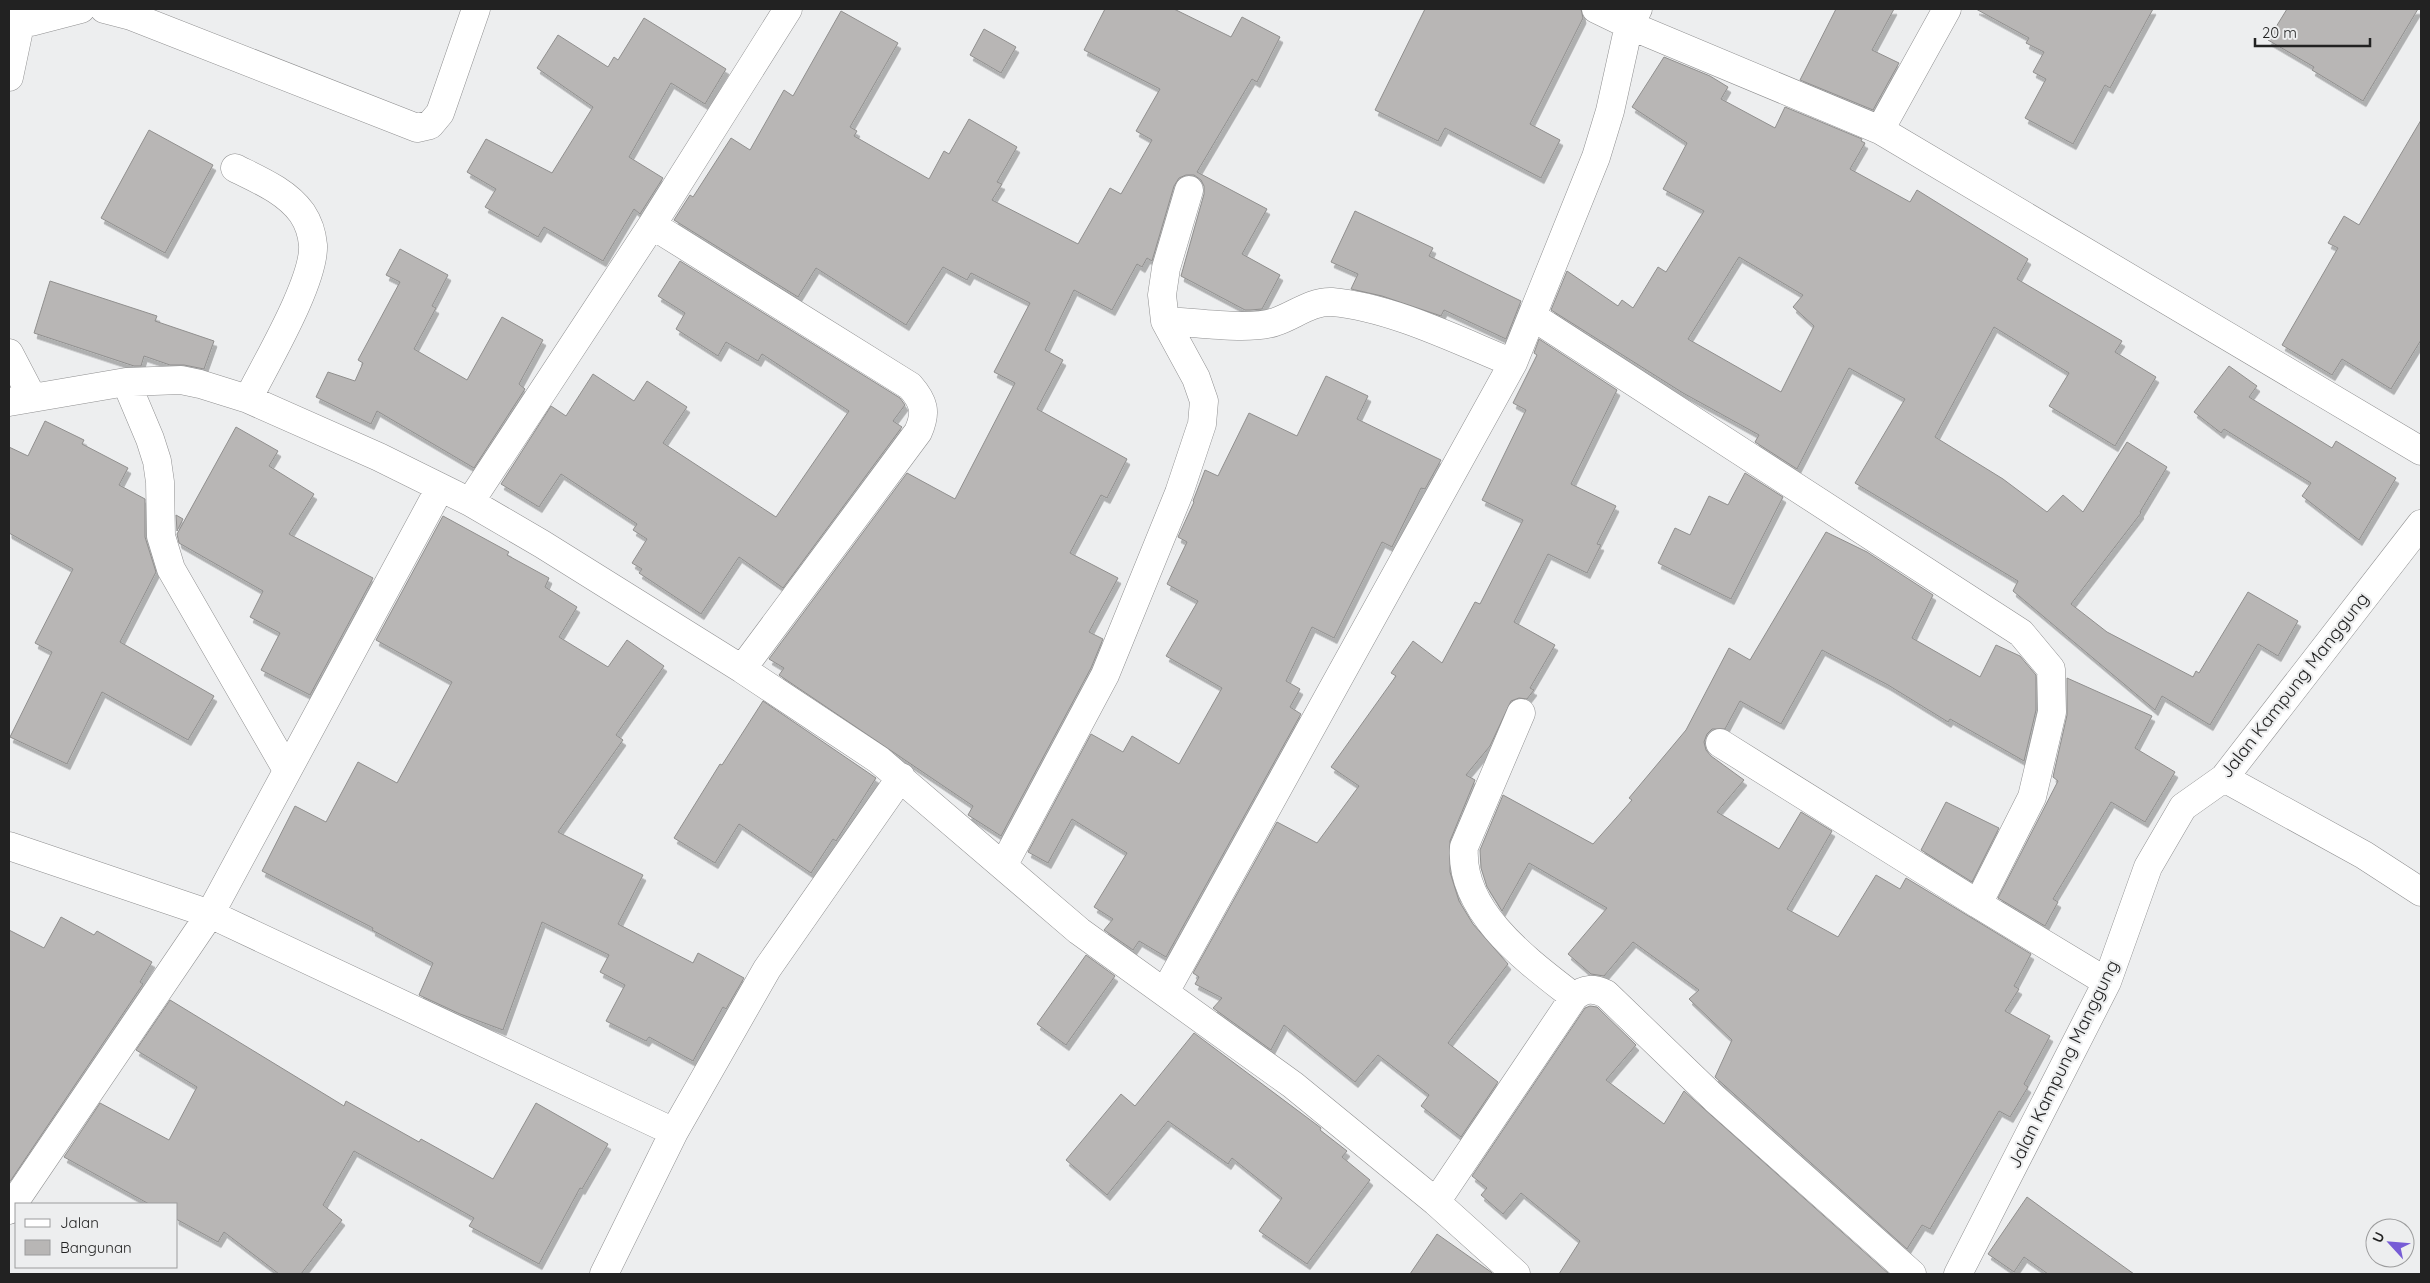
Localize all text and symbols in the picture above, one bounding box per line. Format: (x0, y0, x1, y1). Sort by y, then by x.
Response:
scale bar (2255, 15, 2370, 47)
text: 20 m (2262, 23, 2297, 42)
street label: Jalan Kampung Manggung (2214, 588, 2374, 782)
street label: Jalan Kampung Manggung (2002, 956, 2124, 1172)
legend (15, 1203, 178, 1268)
text: Jalan (60, 1213, 99, 1232)
north arrow (2365, 1218, 2415, 1268)
text: U (2368, 1229, 2389, 1246)
text: Bangunan (60, 1238, 132, 1257)

